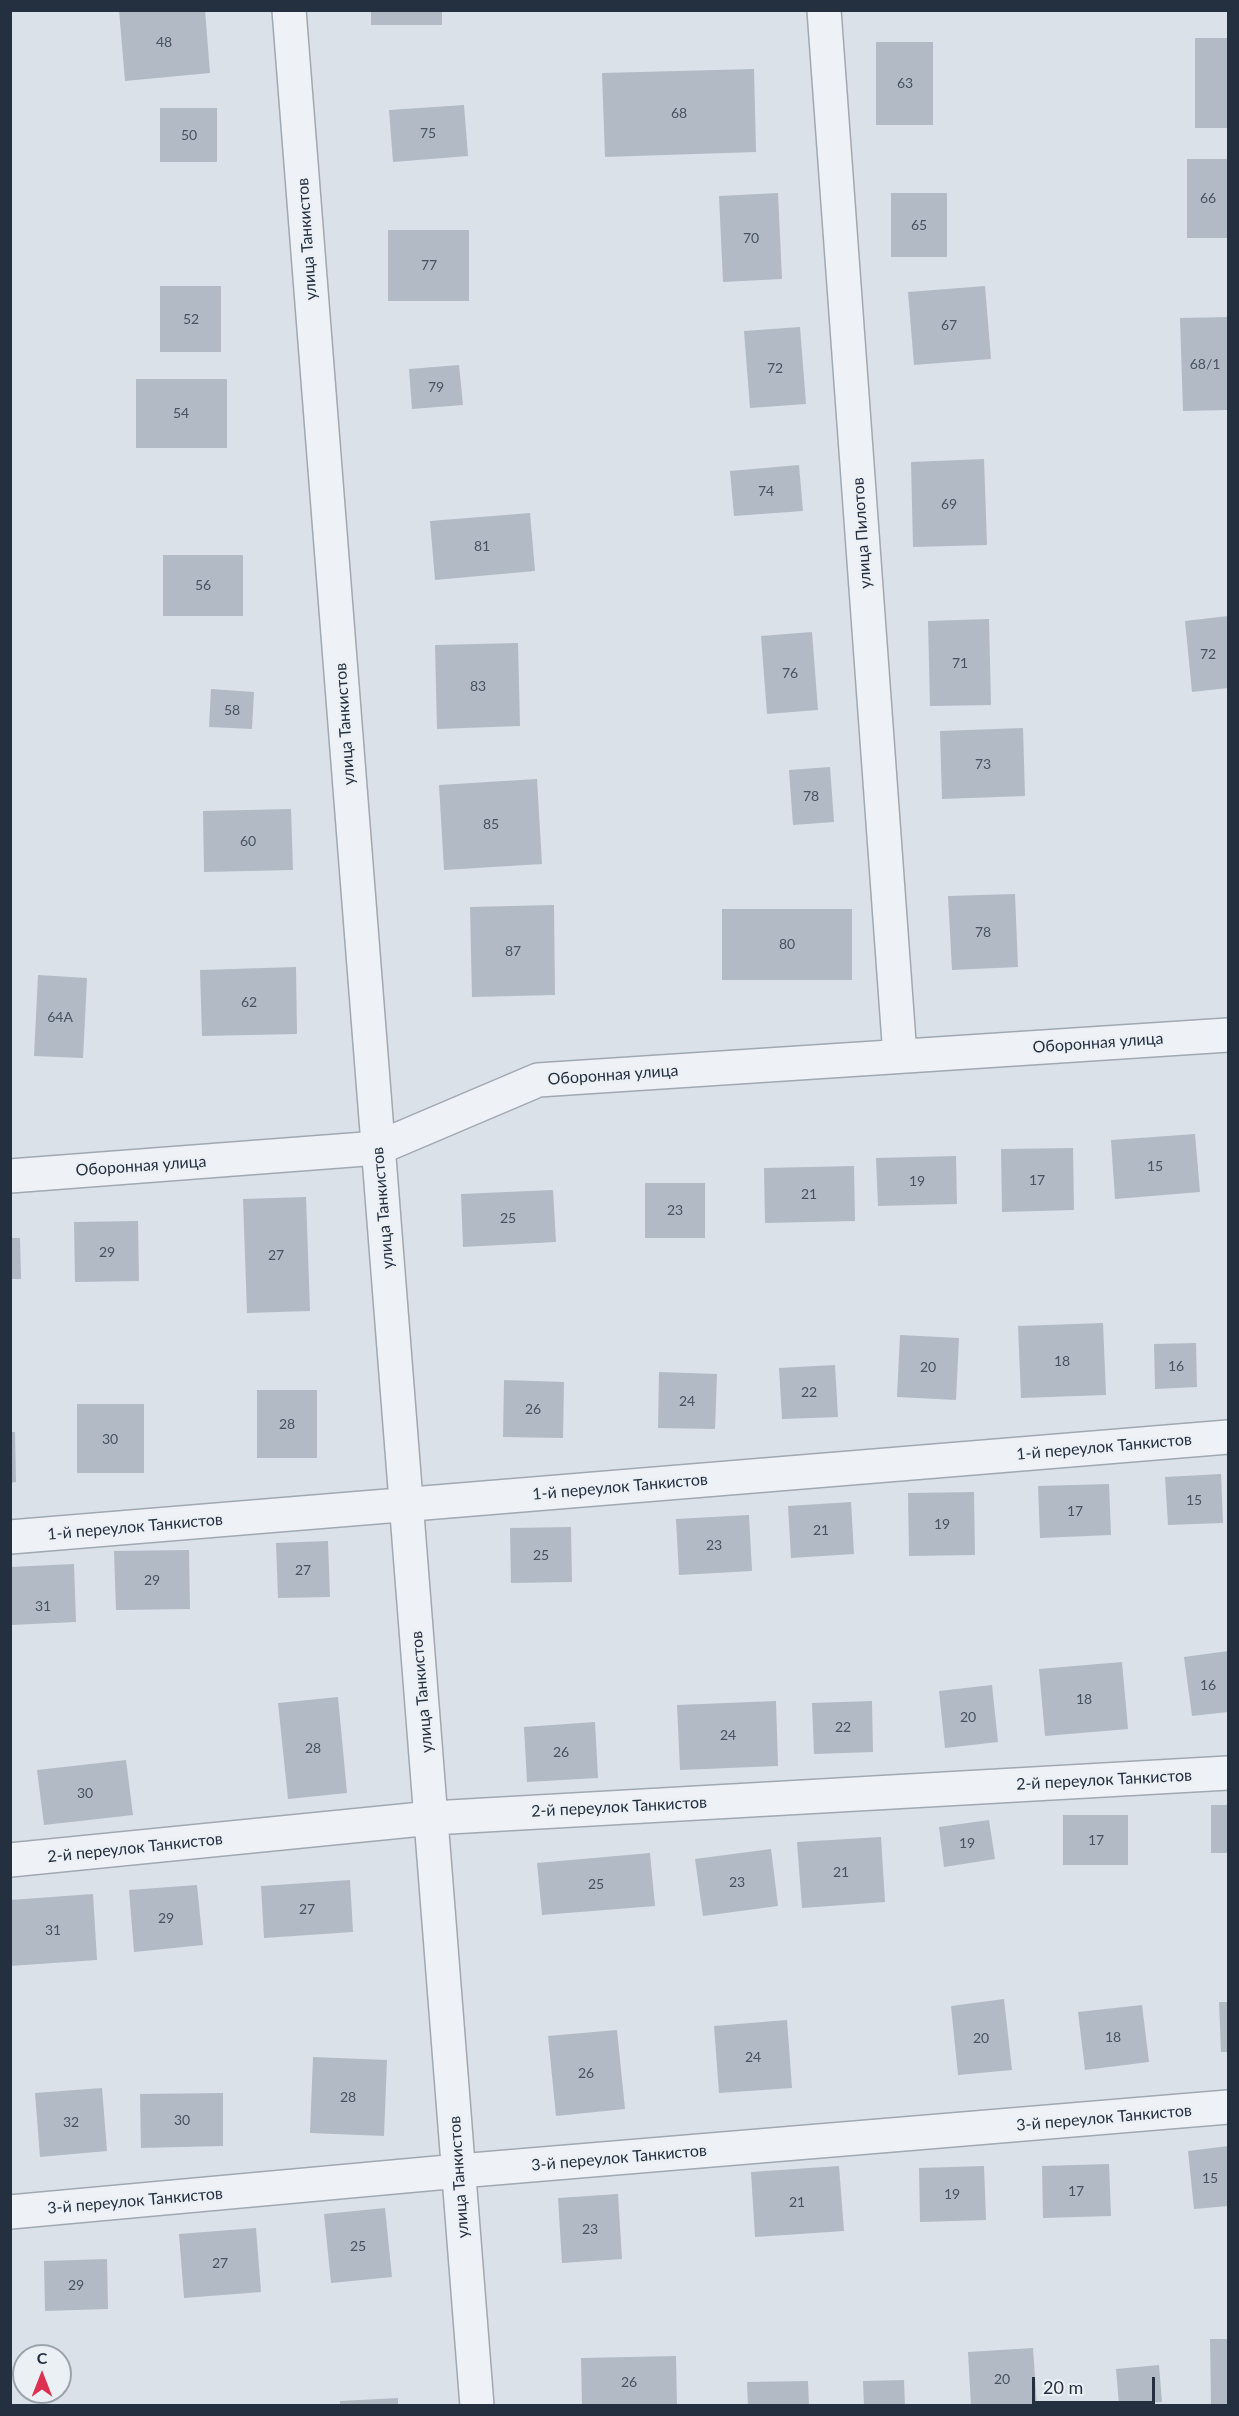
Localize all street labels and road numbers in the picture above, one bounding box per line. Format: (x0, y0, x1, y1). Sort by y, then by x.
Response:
street label: улица Танкистов (293, 177, 321, 301)
street label: улица Пилотов (849, 477, 875, 589)
street label: улица Танкистов (331, 662, 359, 786)
street label: Оборонная улица (1032, 1029, 1164, 1057)
street label: Оборонная улица (547, 1061, 679, 1089)
street label: улица Танкистов (368, 1146, 398, 1270)
street label: Оборонная улица (75, 1152, 207, 1180)
street label: 1-й переулок Танкистов (1015, 1430, 1193, 1464)
street label: 1-й переулок Танкистов (531, 1470, 709, 1504)
street label: 1-й переулок Танкистов (46, 1510, 224, 1544)
street label: улица Танкистов (407, 1630, 437, 1754)
street label: 2-й переулок Танкистов (1016, 1766, 1192, 1794)
street label: 2-й переулок Танкистов (531, 1793, 707, 1821)
street label: 2-й переулок Танкистов (46, 1829, 224, 1867)
street label: 3-й переулок Танкистов (1015, 2101, 1193, 2135)
street label: улица Танкистов (445, 2115, 473, 2239)
street label: 3-й переулок Танкистов (530, 2141, 708, 2175)
street label: 3-й переулок Танкистов (46, 2184, 224, 2218)

